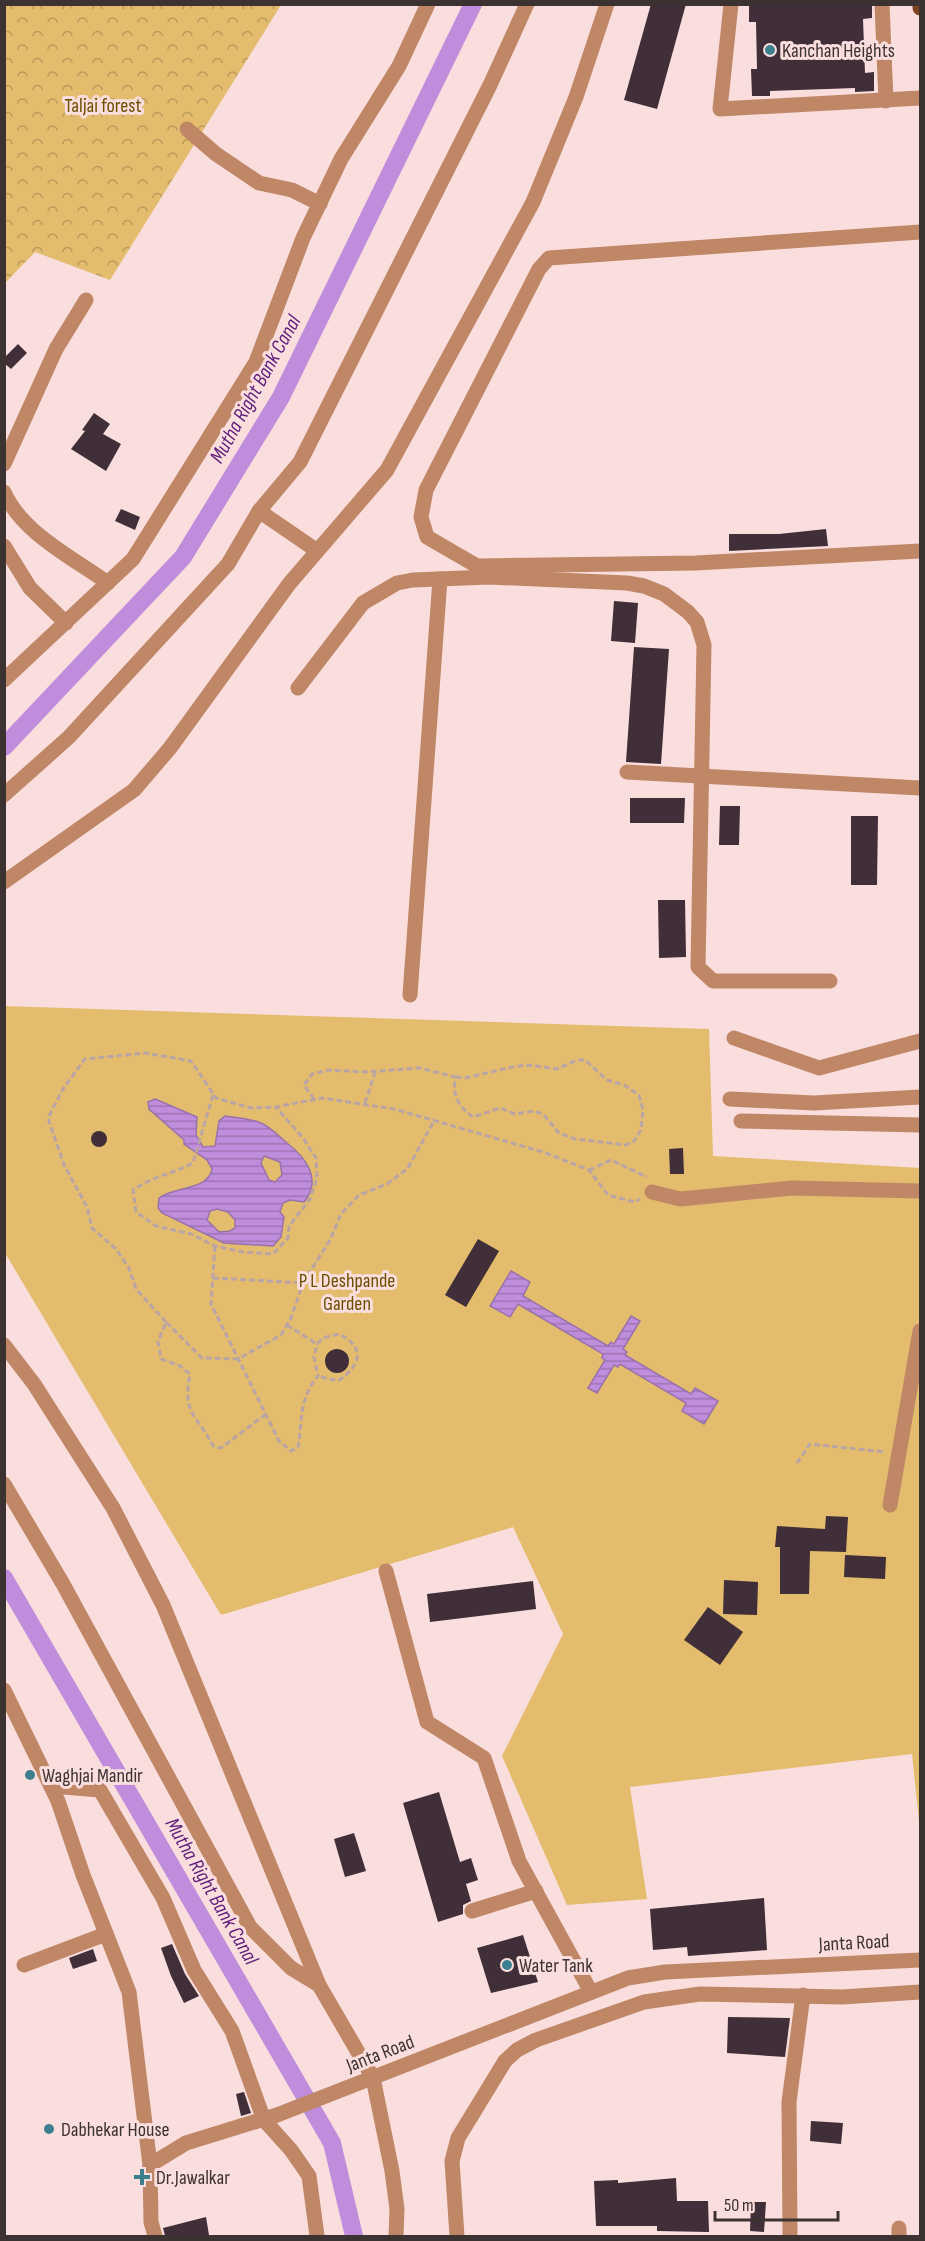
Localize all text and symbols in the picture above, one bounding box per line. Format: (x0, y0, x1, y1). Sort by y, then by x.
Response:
place label: Kanchan Heights (782, 39, 895, 63)
marker: Kanchan Heights (763, 43, 777, 57)
park label: Taljai forest (64, 94, 142, 118)
water label: Mutha Right Bank Canal (204, 310, 307, 467)
park label: P L Deshpande Garden (299, 1269, 395, 1316)
place label: Waghjai Mandir (42, 1764, 143, 1788)
marker: Waghjai Mandir (23, 1768, 37, 1782)
water label: Mutha Right Bank Canal (159, 1814, 264, 1970)
street label: Janta Road (817, 1929, 890, 1957)
place label: Water Tank (519, 1954, 593, 1978)
marker: Water Tank (500, 1958, 514, 1972)
street label: Janta Road (342, 2030, 418, 2078)
place label: Dabhekar House (61, 2118, 170, 2142)
marker: Dabhekar House (42, 2122, 56, 2136)
place label: Dr.Jawalkar (156, 2166, 230, 2190)
marker: Dr.Jawalkar (133, 2168, 151, 2186)
scale bar (715, 2184, 838, 2222)
text: 50 m (724, 2195, 754, 2216)

